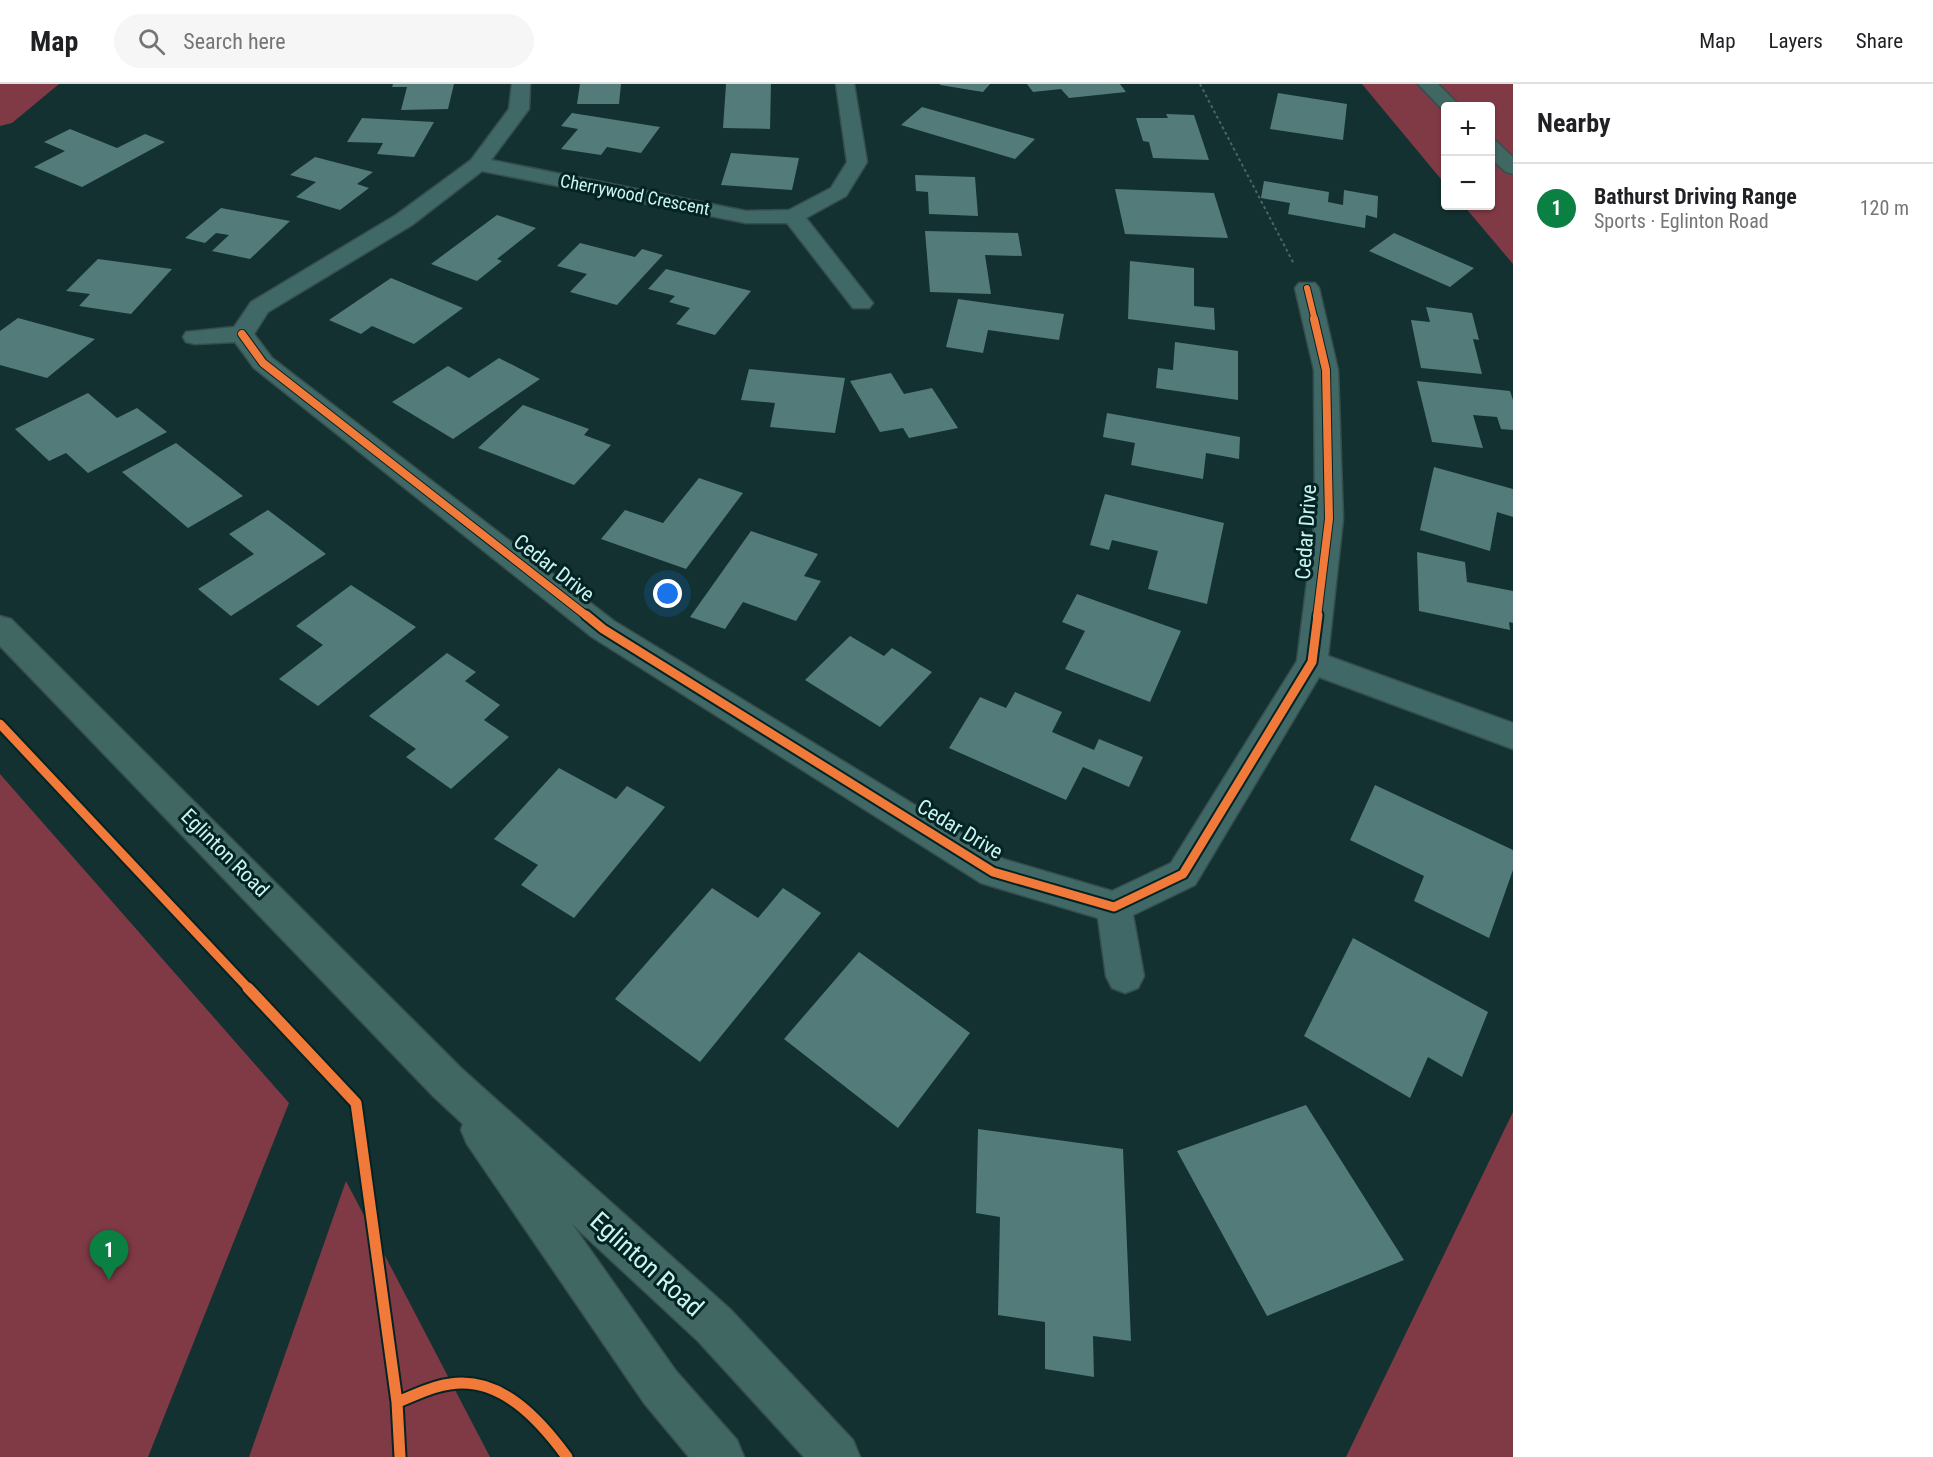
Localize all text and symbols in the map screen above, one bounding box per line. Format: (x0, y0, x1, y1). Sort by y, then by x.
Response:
search box (114, 14, 534, 68)
text: Map (30, 25, 78, 58)
icon: search (135, 25, 168, 58)
text: Search here (183, 29, 286, 54)
text: Map (1699, 29, 1736, 53)
text: Layers (1769, 29, 1823, 53)
text: Share (1856, 29, 1903, 53)
map controls (1441, 102, 1495, 210)
button: + (1441, 102, 1495, 156)
text: Nearby (1537, 108, 1611, 138)
button: − (1441, 156, 1495, 210)
street label: Cherrywood Crescent (559, 170, 712, 219)
text: Bathurst Driving Range (1594, 184, 1797, 209)
text: 1 (1551, 196, 1562, 220)
text: 120 m (1860, 196, 1909, 220)
text: Sports · Eglinton Road (1594, 209, 1769, 233)
street label: Cedar Drive (1291, 483, 1321, 580)
street label: Cedar Drive (509, 529, 599, 607)
your location (653, 579, 682, 608)
street label: Cedar Drive (913, 794, 1007, 864)
street label: Eglinton Road (176, 804, 274, 902)
street label: Eglinton Road (584, 1206, 710, 1322)
pin: 1 (90, 1230, 128, 1280)

